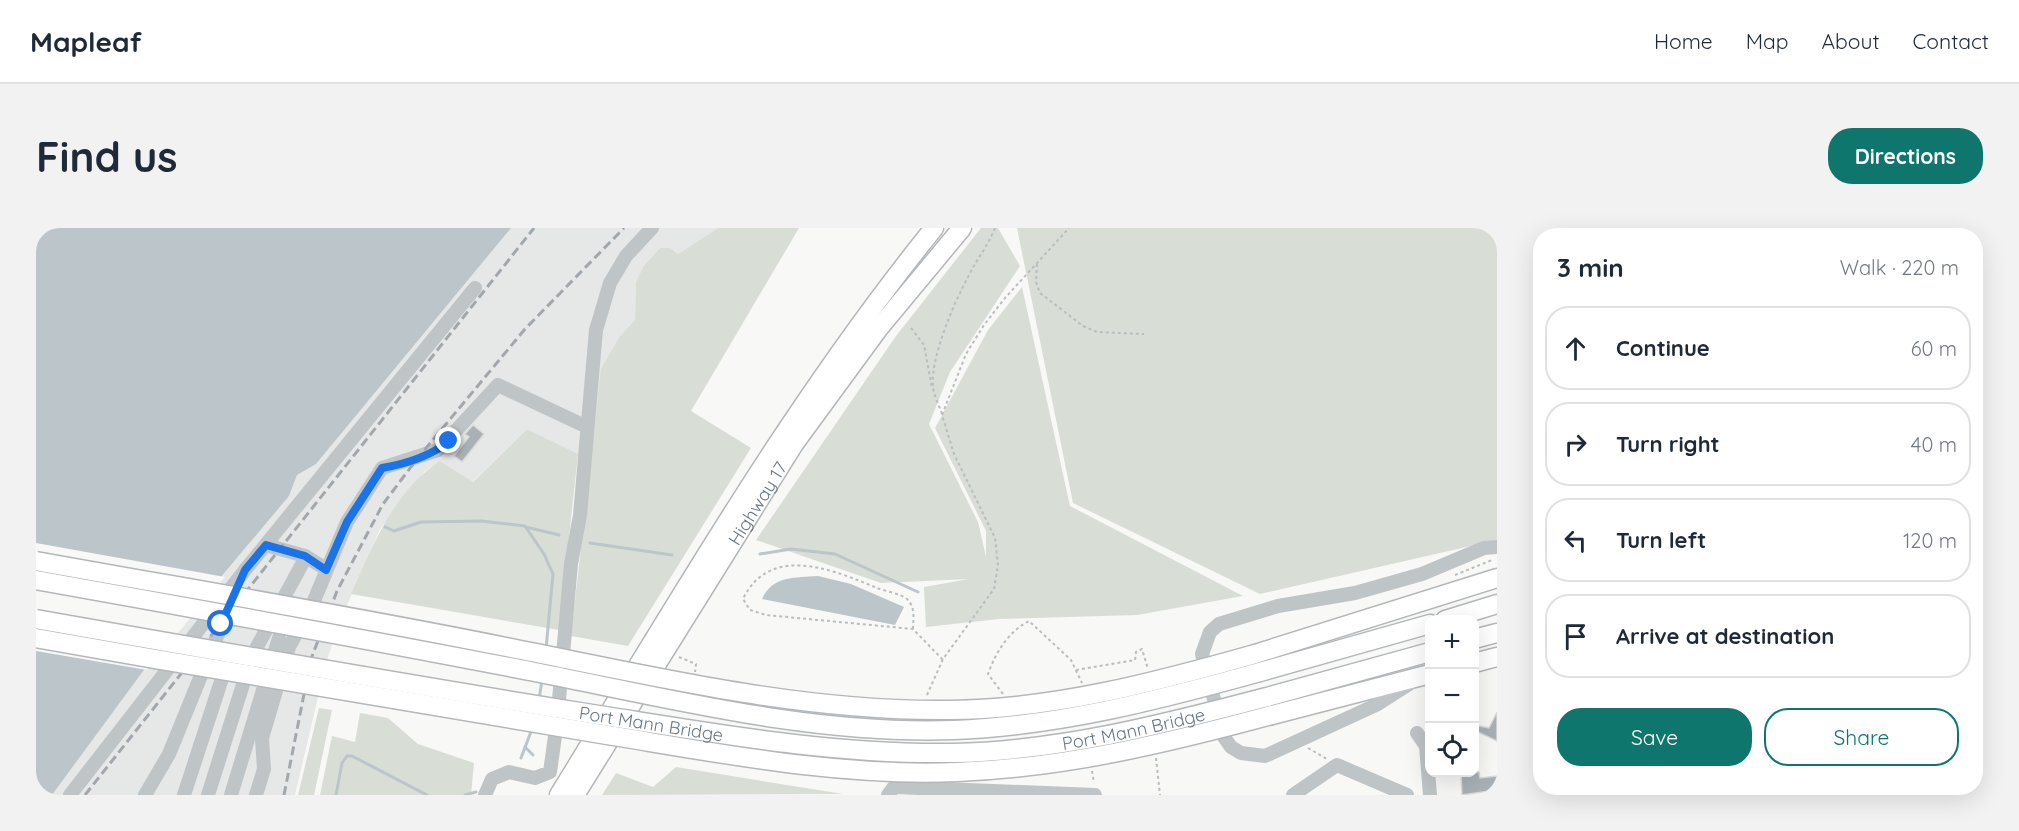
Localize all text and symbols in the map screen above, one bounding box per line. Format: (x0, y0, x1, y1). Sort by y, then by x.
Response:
text: Mapleaf (30, 24, 142, 59)
text: Home (1654, 28, 1713, 54)
text: Map (1746, 28, 1789, 54)
text: About (1822, 28, 1880, 54)
text: Contact (1913, 28, 1989, 54)
button: Directions (1828, 128, 1983, 184)
text: Find us (36, 130, 178, 183)
text: 3 min (1557, 251, 1624, 284)
text: Walk · 220 m (1840, 255, 1959, 280)
icon: ahead (1559, 332, 1592, 365)
text: Continue (1616, 334, 1710, 362)
text: 60 m (1911, 336, 1957, 361)
route end (435, 427, 461, 453)
icon: right (1559, 428, 1592, 461)
text: Turn right (1616, 430, 1720, 458)
text: 40 m (1911, 432, 1957, 457)
street label: Highway 17 (722, 457, 792, 549)
icon: left (1559, 524, 1592, 557)
text: Turn left (1616, 526, 1706, 554)
text: 120 m (1903, 528, 1957, 553)
route start (207, 610, 233, 636)
map controls (1425, 615, 1479, 777)
button: + (1425, 615, 1479, 669)
icon: arrive (1559, 620, 1592, 653)
text: Arrive at destination (1616, 622, 1834, 650)
button: − (1425, 669, 1479, 723)
street label: Port Mann Bridge (578, 701, 725, 746)
street label: Port Mann Bridge (1060, 702, 1207, 754)
button: Save (1557, 708, 1752, 766)
button: Share (1764, 708, 1959, 766)
button: locate (1425, 723, 1479, 777)

